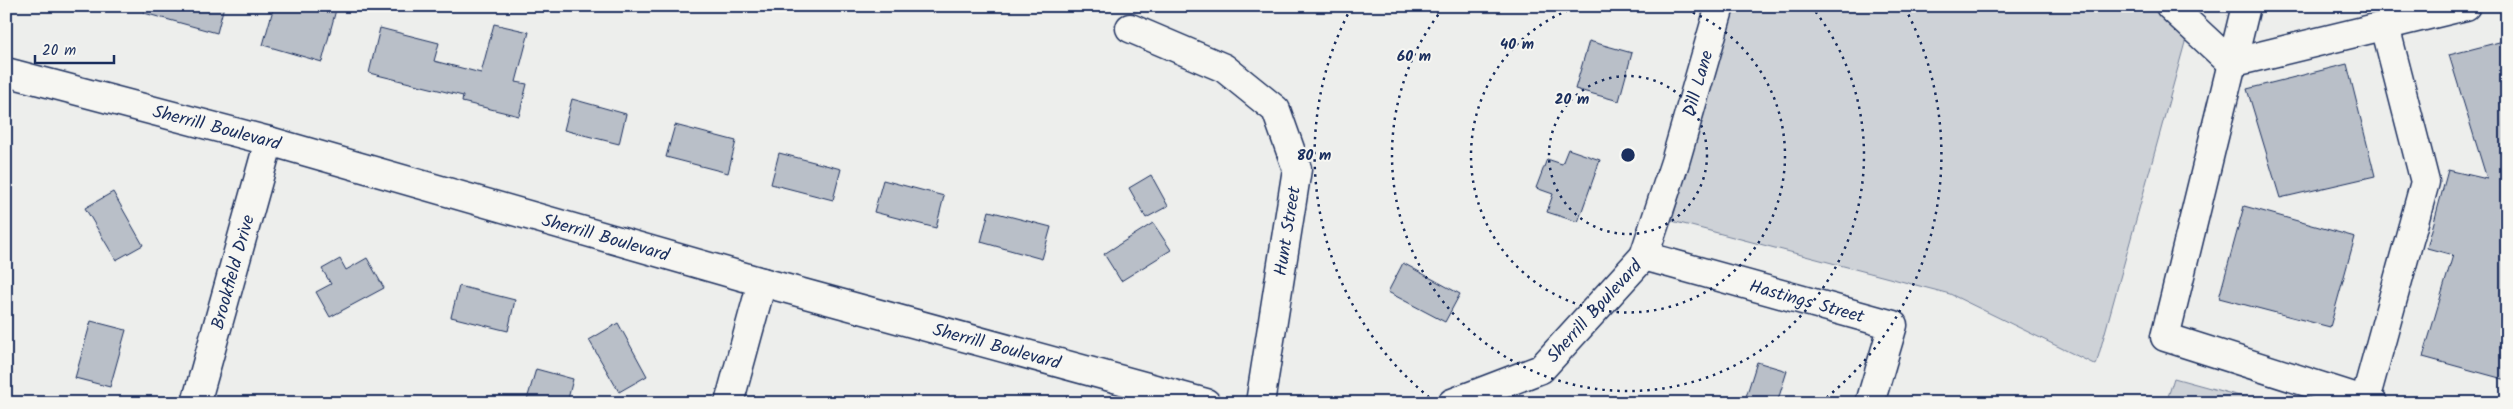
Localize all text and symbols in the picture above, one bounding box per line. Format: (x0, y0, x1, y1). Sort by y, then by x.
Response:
scale bar (35, 32, 114, 64)
text: 40 m (1500, 33, 1534, 57)
text: 20 m (42, 39, 76, 63)
text: 60 m (1397, 45, 1431, 69)
street label: Dill Lane (1676, 47, 1722, 120)
text: 20 m (1555, 88, 1589, 112)
street label: Sherrill Boulevard (149, 98, 285, 160)
text: 80 m (1297, 144, 1331, 168)
centre of rings (1619, 146, 1637, 164)
street label: Hunt Street (1267, 183, 1310, 278)
street label: Sherrill Boulevard (538, 207, 673, 271)
street label: Brookfield Drive (204, 212, 264, 333)
street label: Sherrill Boulevard (1540, 253, 1651, 370)
street label: Hastings Street (1746, 273, 1868, 333)
street label: Sherrill Boulevard (929, 316, 1065, 379)

